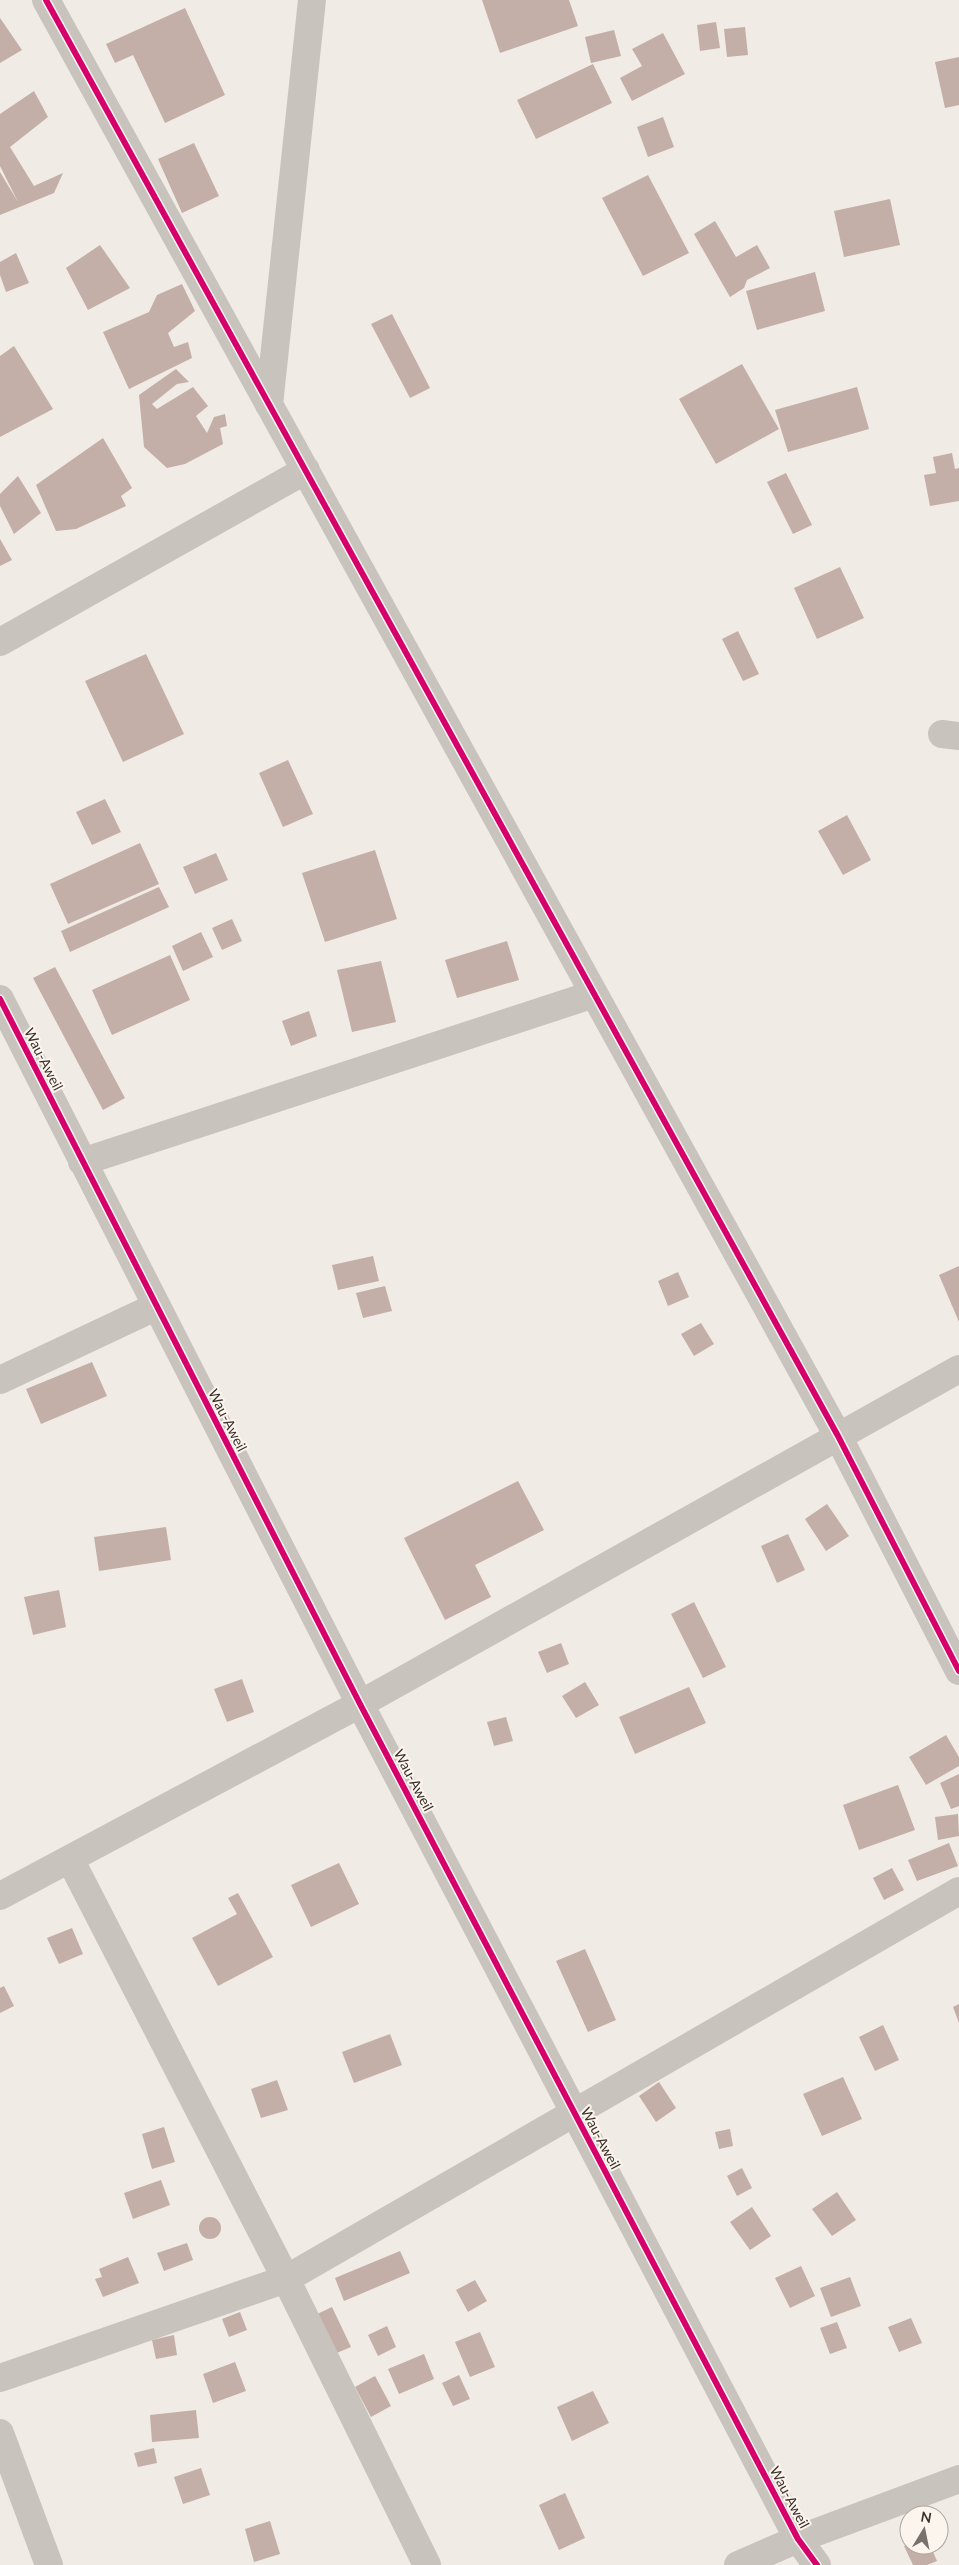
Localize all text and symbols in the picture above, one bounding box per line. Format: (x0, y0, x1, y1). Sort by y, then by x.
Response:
street label: Wau-Aweil (21, 1025, 67, 1093)
street label: Wau-Aweil (205, 1386, 251, 1454)
street label: Wau-Aweil (391, 1746, 437, 1814)
street label: Wau-Aweil (578, 2104, 624, 2172)
street label: Wau-Aweil (767, 2463, 813, 2531)
north arrow (899, 2505, 949, 2555)
text: N (920, 2507, 933, 2526)

